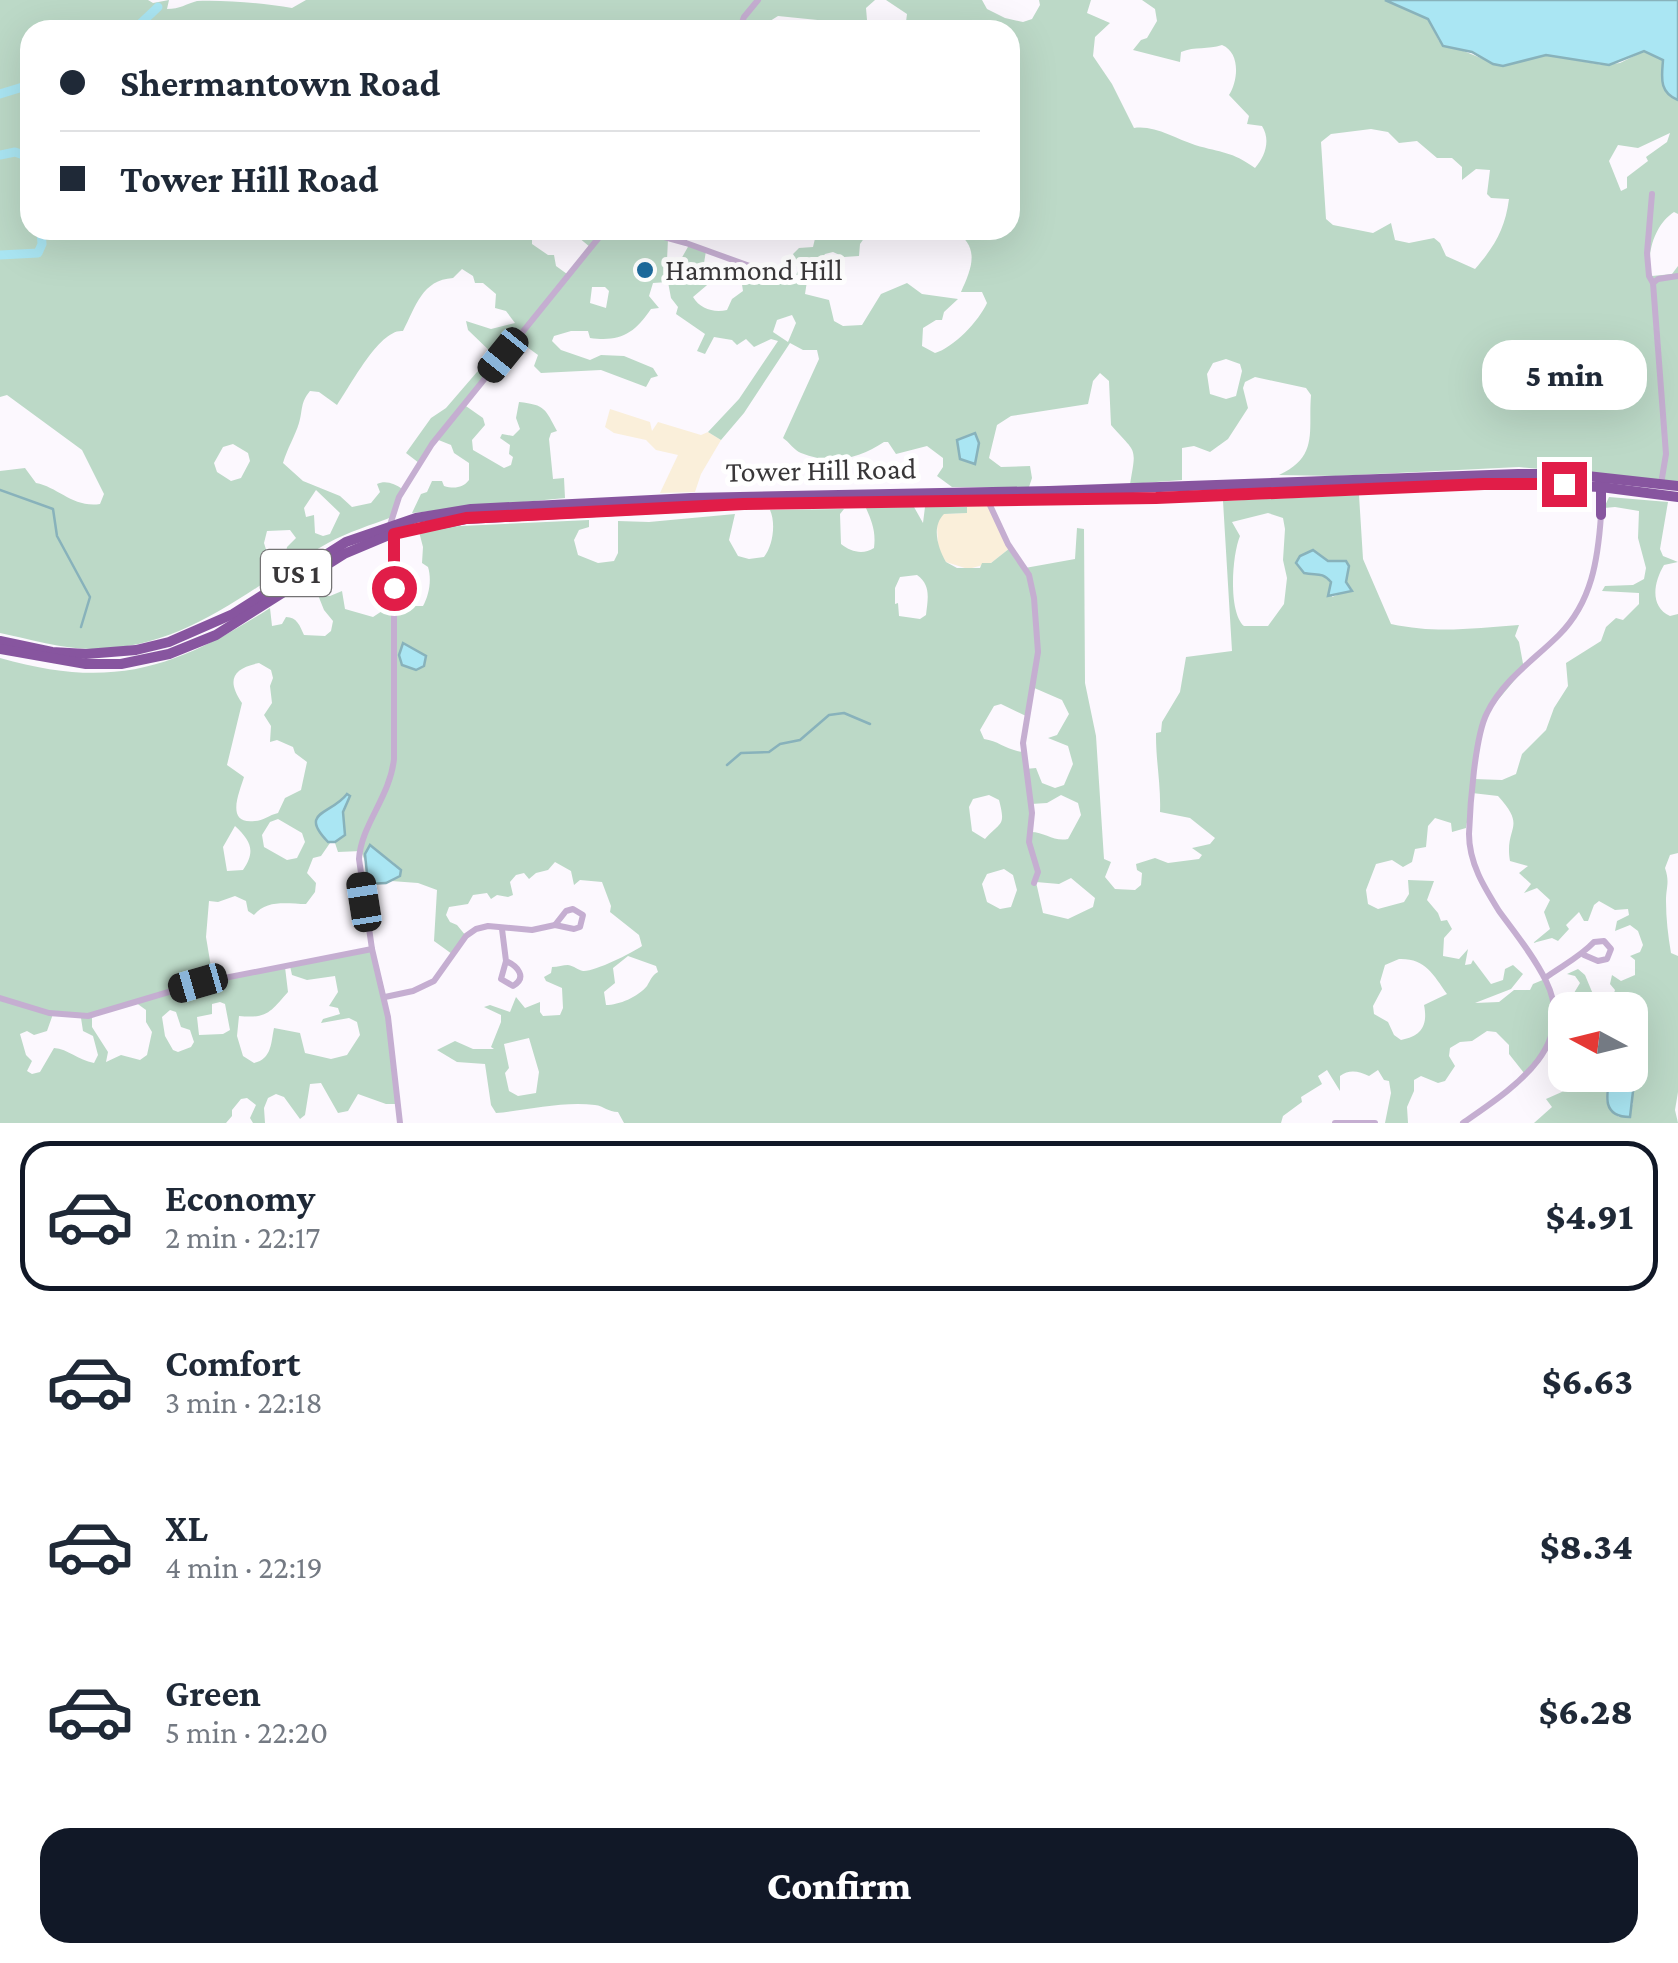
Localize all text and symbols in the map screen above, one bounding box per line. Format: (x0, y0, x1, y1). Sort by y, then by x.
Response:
text: Shermantown Road (120, 62, 440, 104)
text: Tower Hill Road (120, 158, 379, 200)
place label: Hammond Hill (665, 253, 843, 286)
marker: Hammond Hill (634, 259, 656, 281)
car (472, 322, 534, 388)
callout: 5 min (1482, 339, 1646, 409)
text: 5 min (1525, 357, 1604, 393)
street label: Tower Hill Road (725, 451, 917, 488)
route end (1542, 462, 1587, 507)
road number: US 1 (261, 550, 331, 596)
route start (372, 566, 417, 611)
car (344, 870, 384, 934)
car (165, 960, 231, 1006)
north arrow (1548, 992, 1648, 1092)
map controls (1548, 992, 1648, 1092)
icon: car (45, 1171, 135, 1261)
text: Economy (165, 1177, 315, 1219)
text: $4.91 (1546, 1195, 1633, 1237)
text: 2 min · 22:17 (165, 1219, 320, 1255)
icon: car (45, 1336, 135, 1426)
text: Comfort (165, 1342, 301, 1384)
text: $6.63 (1542, 1360, 1633, 1402)
text: 3 min · 22:18 (165, 1384, 323, 1420)
icon: car (45, 1501, 135, 1591)
text: XL (165, 1507, 208, 1549)
text: $8.34 (1540, 1525, 1633, 1567)
text: 4 min · 22:19 (165, 1549, 323, 1585)
icon: car (45, 1666, 135, 1756)
text: Green (165, 1672, 261, 1714)
text: $6.28 (1539, 1690, 1633, 1732)
text: 5 min · 22:20 (165, 1714, 328, 1750)
button: Confirm (40, 1828, 1638, 1943)

